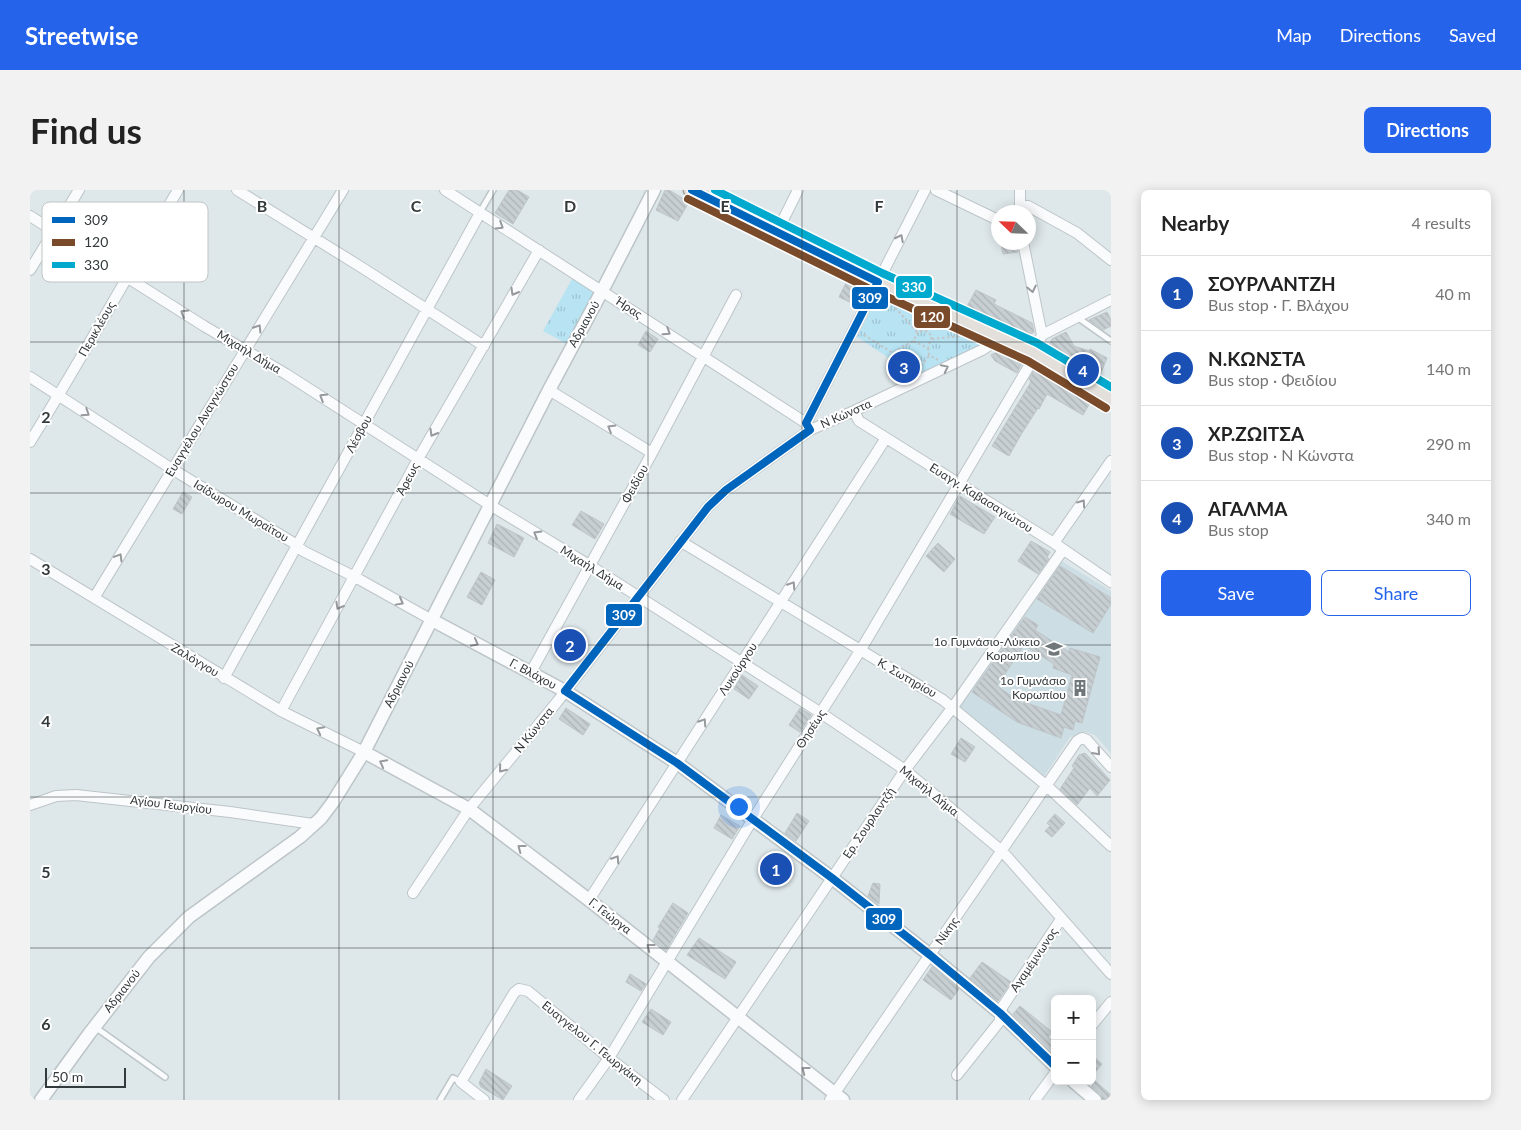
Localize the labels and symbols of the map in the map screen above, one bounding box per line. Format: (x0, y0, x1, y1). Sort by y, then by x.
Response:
text: B (257, 196, 267, 215)
text: C (411, 196, 422, 215)
text: D (564, 196, 576, 215)
text: E (720, 196, 730, 215)
text: F (874, 196, 884, 215)
legend (42, 202, 208, 282)
north arrow (991, 205, 1036, 250)
text: 309 (84, 211, 108, 228)
one-way arrow (495, 220, 504, 229)
text: 120 (84, 233, 108, 250)
one-way arrow (894, 234, 904, 243)
text: 330 (84, 256, 108, 273)
line badge: 330 (895, 275, 933, 299)
text: 330 (902, 278, 926, 295)
one-way arrow (1027, 284, 1037, 293)
line badge: 309 (851, 286, 889, 310)
one-way arrow (511, 287, 521, 296)
text: 309 (858, 289, 882, 306)
street label: Ήρας (612, 293, 646, 322)
street label: Περικλέους (75, 298, 119, 359)
street label: Αδριανού (565, 298, 602, 350)
line badge: 120 (913, 305, 951, 329)
text: 120 (920, 308, 944, 325)
one-way arrow (180, 310, 189, 320)
one-way arrow (252, 325, 261, 334)
one-way arrow (661, 326, 670, 335)
street label: Μιχαήλ Δήμα (214, 327, 285, 377)
pin: 3 (888, 348, 920, 386)
pin: 4 (1067, 351, 1099, 389)
street label: Ευαγγέλου Αναγνώστου (162, 360, 241, 479)
one-way arrow (940, 364, 949, 374)
one-way arrow (319, 394, 328, 404)
street label: Ν Κώνστα (818, 395, 875, 432)
text: 2 (41, 407, 51, 426)
one-way arrow (80, 407, 89, 416)
street label: Λέσβου (342, 412, 375, 455)
one-way arrow (607, 424, 616, 434)
one-way arrow (430, 427, 440, 436)
street label: Άρεως (393, 459, 423, 498)
street label: Ευαγγ. Καβασαγιώτου (927, 460, 1036, 535)
street label: Φειδίου (618, 462, 651, 506)
street label: Ισίδωρου Μωραϊτου (191, 476, 292, 545)
one-way arrow (1076, 499, 1085, 509)
one-way arrow (533, 530, 542, 540)
street label: Μιχαήλ Δήμα (558, 542, 628, 594)
one-way arrow (112, 553, 122, 562)
text: 3 (41, 559, 51, 578)
one-way arrow (785, 582, 795, 591)
one-way arrow (395, 596, 404, 606)
one-way arrow (335, 601, 345, 610)
line badge: 309 (605, 603, 643, 627)
text: 309 (612, 606, 636, 623)
pin: 2 (554, 626, 586, 664)
place label: 1ο Γυμνάσιο-Λύκειο Κορωπίου (934, 634, 1040, 663)
one-way arrow (470, 637, 479, 647)
street label: Ζαλόγγου (169, 639, 222, 680)
street label: Λυκούργου (715, 639, 760, 698)
school or university icon: 1ο Γυμνάσιο-Λύκειο Κορωπίου (1044, 639, 1064, 659)
street label: Γ. Βλάχου (507, 655, 559, 692)
street label: Κ. Σωτηρίου (875, 655, 940, 701)
street label: Αδριανού (380, 658, 417, 710)
place label: 1ο Γυμνάσιο Κορωπίου (1000, 673, 1066, 702)
building icon: 1ο Γυμνάσιο Κορωπίου (1070, 678, 1090, 698)
street label: Ν Κώνστα (511, 703, 557, 756)
street label: Θησέως (792, 706, 829, 751)
text: 4 (41, 711, 51, 730)
one-way arrow (697, 718, 707, 727)
one-way arrow (316, 726, 325, 737)
one-way arrow (1091, 746, 1100, 755)
one-way arrow (379, 759, 388, 769)
street label: Μιχαήλ Δήμα (897, 762, 963, 820)
one-way arrow (498, 764, 507, 773)
street label: Ερ. Σουρλαντζή (839, 784, 898, 861)
street label: Αγίου Γεωργίου (129, 792, 213, 817)
your location (726, 794, 752, 820)
one-way arrow (517, 845, 527, 854)
pin: 1 (760, 850, 792, 888)
one-way arrow (609, 855, 619, 864)
text: 5 (41, 862, 51, 881)
street label: Γ. Γεώργα (586, 894, 636, 938)
line badge: 309 (865, 907, 903, 931)
text: 309 (872, 910, 896, 927)
street label: Νίκης (932, 913, 962, 948)
street label: Αγαμέμνωνος (1007, 924, 1061, 995)
one-way arrow (647, 945, 656, 953)
street label: Αδριανού (100, 966, 143, 1015)
street label: Ευαγγελου Γ. Γεωργάκη (539, 997, 646, 1088)
text: 6 (41, 1014, 51, 1033)
scale bar (45, 1065, 126, 1088)
one-way arrow (802, 1067, 811, 1075)

